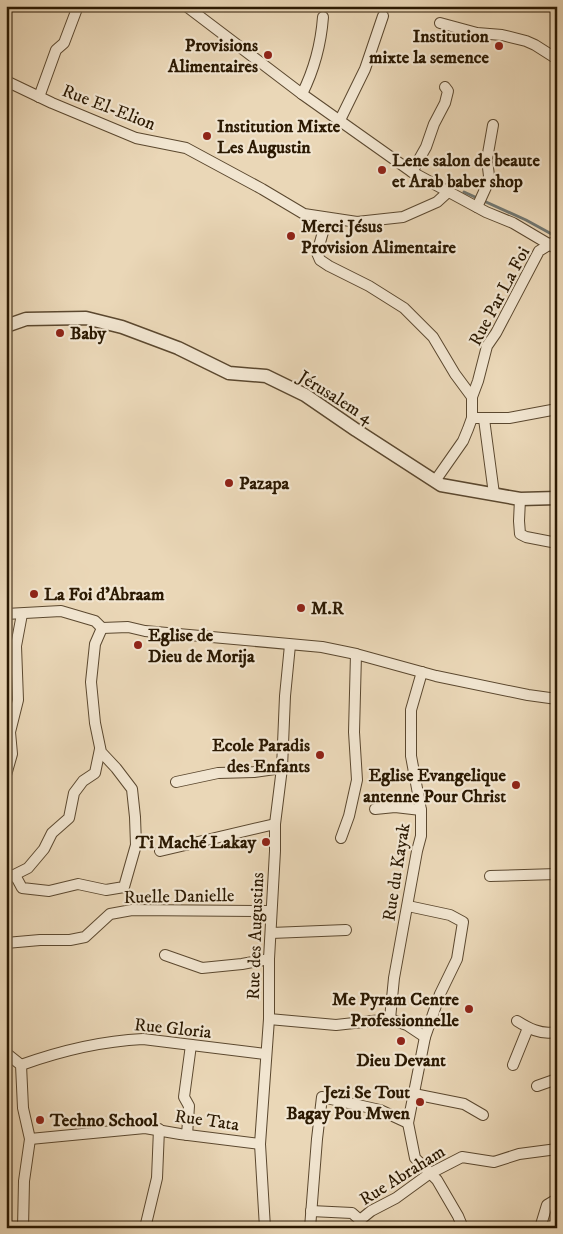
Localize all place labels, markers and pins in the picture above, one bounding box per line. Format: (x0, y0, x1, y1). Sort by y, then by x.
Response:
place label: Institution mixte la semence (369, 26, 490, 69)
place label: Provisions Alimentaires (167, 35, 258, 78)
marker: Institution mixte la semence (493, 40, 505, 52)
marker: Provisions Alimentaires (262, 49, 274, 61)
place label: Institution Mixte Les Augustin (217, 116, 341, 159)
marker: Institution Mixte Les Augustin (201, 130, 213, 142)
place label: Lene salon de beaute et Arab baber shop (392, 150, 540, 193)
marker: Lene salon de beaute et Arab baber shop (376, 164, 388, 176)
place label: Merci Jésus Provision Alimentaire (301, 216, 457, 259)
marker: Merci Jésus Provision Alimentaire (285, 230, 297, 242)
place label: Baby (70, 323, 106, 345)
marker: Baby (54, 327, 66, 339)
place label: Pazapa (239, 473, 290, 495)
marker: Pazapa (223, 477, 235, 489)
place label: La Foi d'Abraam (44, 584, 165, 606)
marker: La Foi d'Abraam (28, 588, 40, 600)
place label: M.R (311, 598, 345, 620)
marker: M.R (295, 602, 307, 614)
place label: Eglise de Dieu de Morija (148, 625, 255, 668)
marker: Eglise de Dieu de Morija (132, 639, 144, 651)
place label: Ecole Paradis des Enfants (212, 735, 310, 778)
marker: Ecole Paradis des Enfants (314, 749, 326, 761)
place label: Eglise Evangelique antenne Pour Christ (363, 765, 507, 808)
marker: Eglise Evangelique antenne Pour Christ (510, 779, 522, 791)
place label: Ti Maché Lakay (135, 832, 256, 854)
marker: Ti Maché Lakay (260, 836, 272, 848)
place label: Me Pyram Centre Professionnelle (332, 989, 460, 1032)
marker: Me Pyram Centre Professionnelle (463, 1003, 475, 1015)
marker: Dieu Devant (395, 1035, 407, 1047)
place label: Dieu Devant (356, 1050, 446, 1072)
place label: Jezi Se Tout Bagay Pou Mwen (286, 1082, 411, 1125)
marker: Jezi Se Tout Bagay Pou Mwen (414, 1096, 426, 1108)
place label: Techno School (49, 1110, 158, 1132)
marker: Techno School (34, 1114, 46, 1126)

